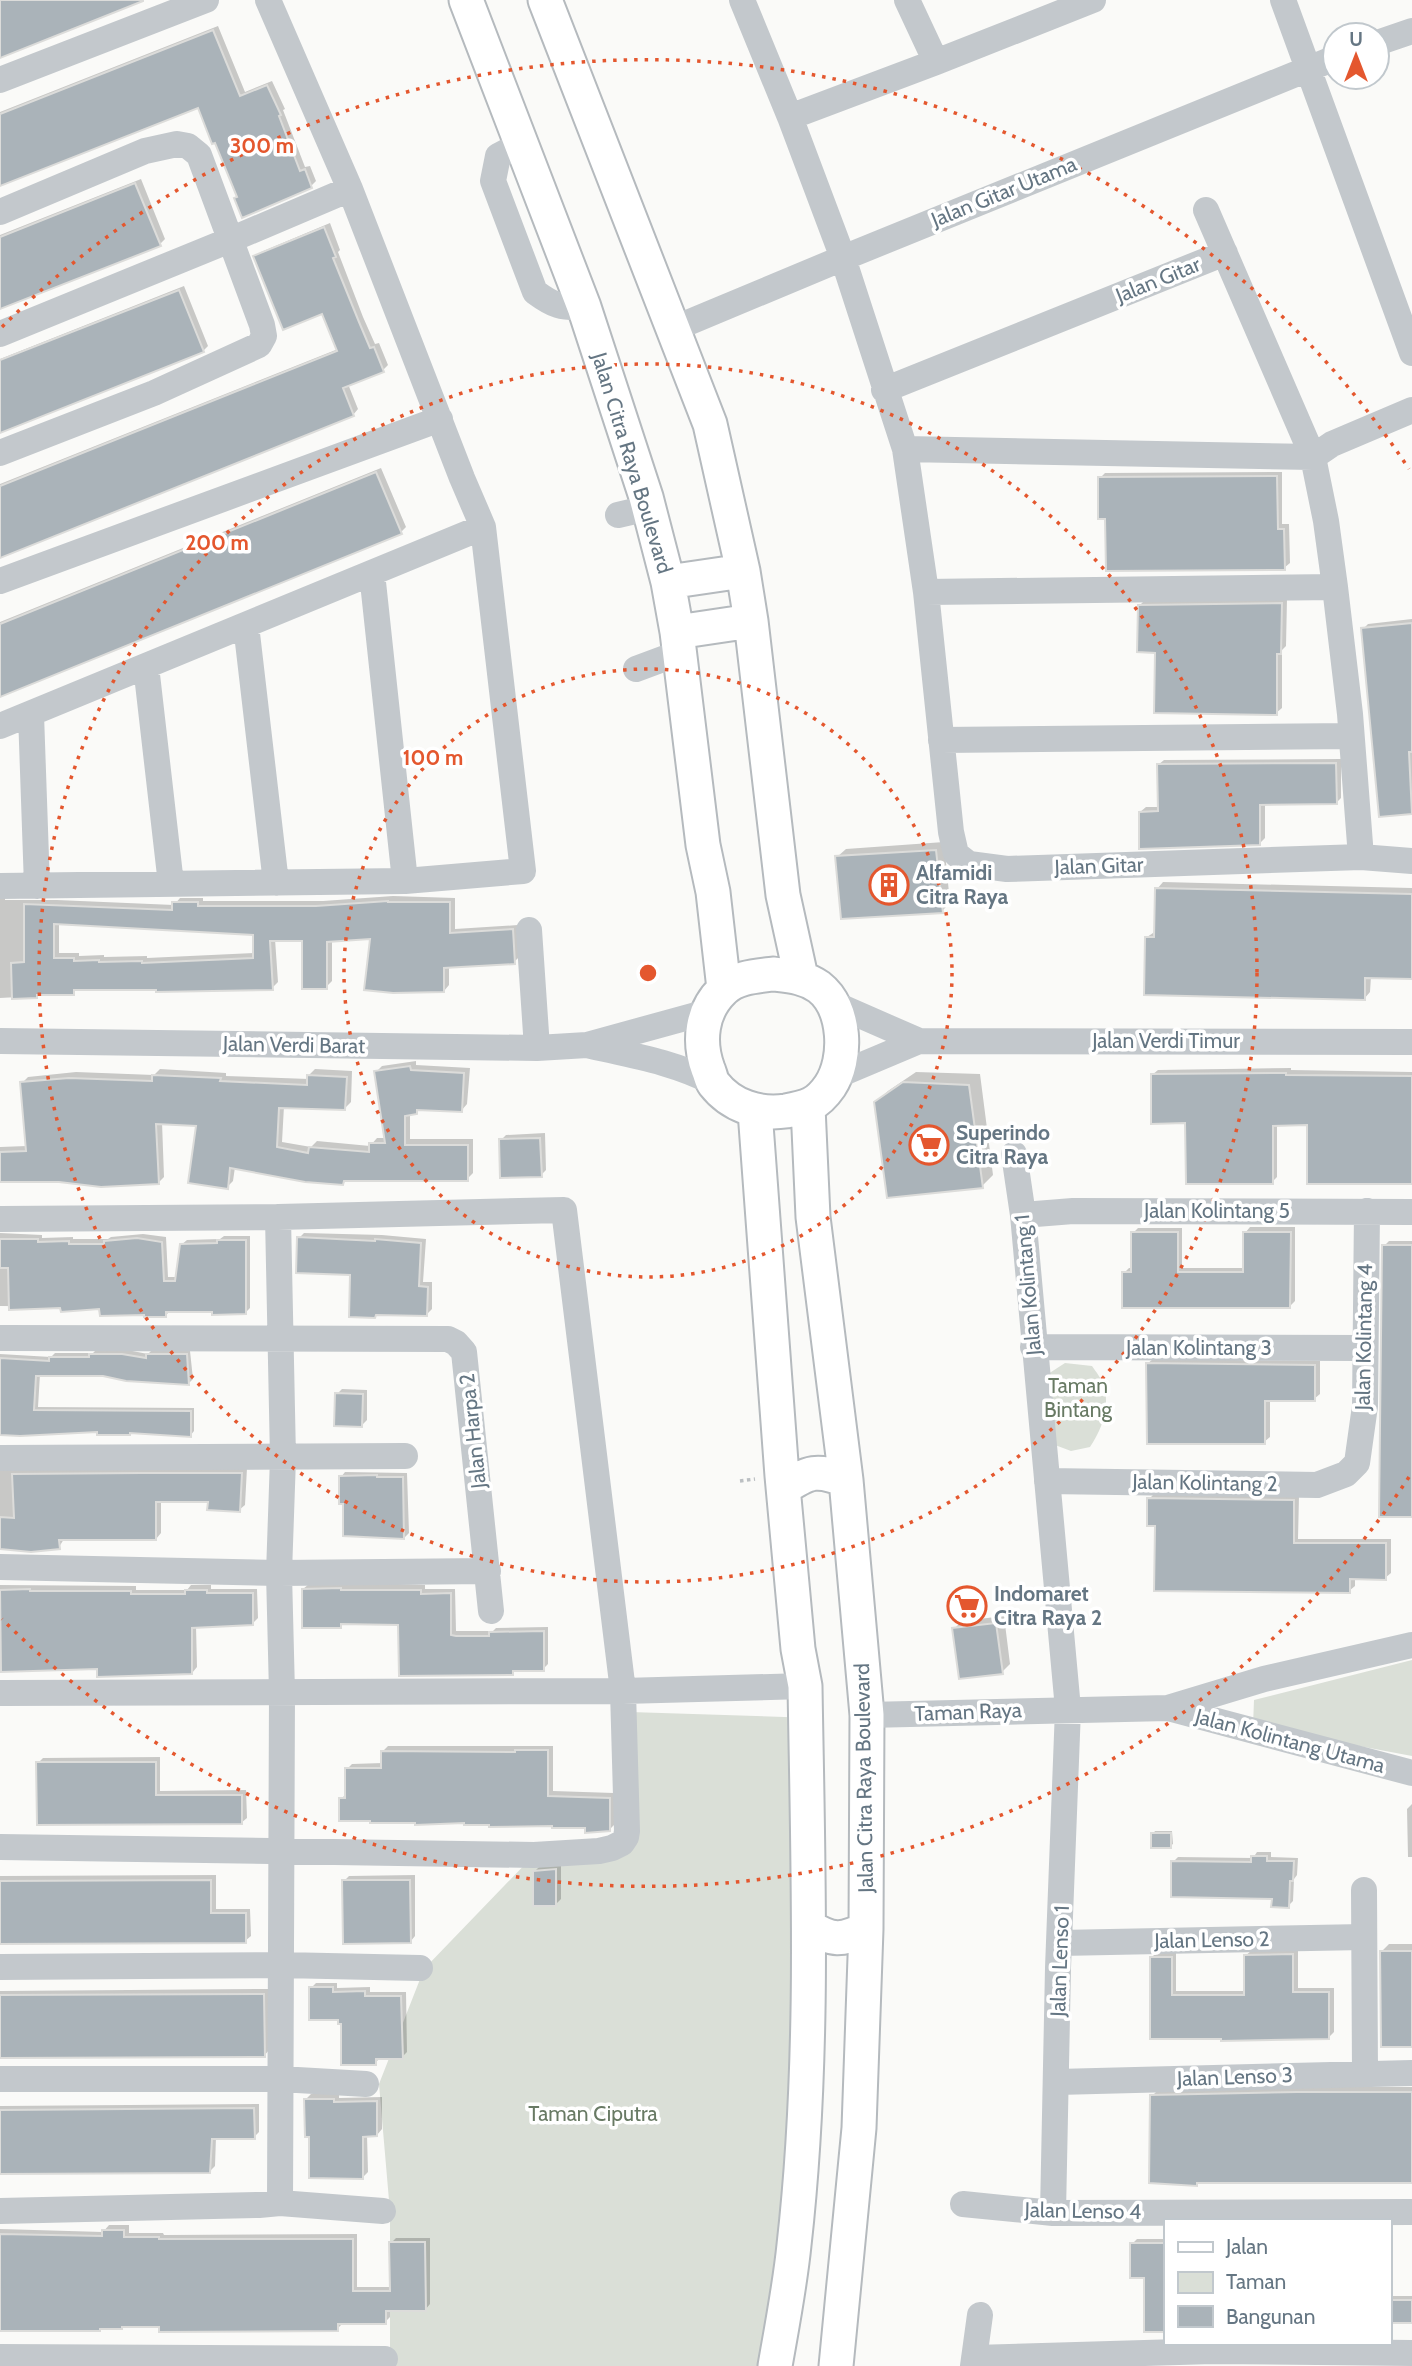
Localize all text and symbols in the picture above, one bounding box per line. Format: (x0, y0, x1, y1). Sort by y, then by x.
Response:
north arrow (1321, 21, 1391, 91)
text: U (1349, 28, 1363, 51)
text: 300 m (230, 133, 294, 158)
street label: Jalan Gitar Utama (927, 151, 1080, 232)
street label: Jalan Gitar (1111, 251, 1204, 308)
street label: Jalan Citra Raya Boulevard (587, 348, 678, 576)
text: 200 m (185, 530, 249, 555)
text: 100 m (403, 745, 463, 770)
street label: Jalan Gitar (1053, 851, 1144, 880)
place label: Alfamidi Citra Raya (916, 860, 1009, 909)
building icon: Alfamidi Citra Raya (868, 864, 910, 906)
centre of rings (636, 961, 660, 985)
street label: Jalan Verdi Timur (1091, 1028, 1240, 1053)
street label: Jalan Verdi Barat (222, 1031, 365, 1058)
place label: Superindo Citra Raya (956, 1120, 1050, 1169)
supermarket icon: Superindo Citra Raya (908, 1124, 950, 1166)
street label: Jalan Kolintang 5 (1143, 1198, 1290, 1223)
street label: Jalan Kolintang 1 (1009, 1214, 1046, 1358)
street label: Jalan Kolintang 4 (1350, 1263, 1377, 1412)
street label: Jalan Kolintang 3 (1125, 1335, 1272, 1360)
street label: Jalan Harpa 2 (454, 1372, 491, 1491)
park label: Taman Bintang (1044, 1373, 1112, 1422)
street label: Jalan Kolintang 2 (1131, 1469, 1278, 1496)
place label: Indomaret Citra Raya 2 (994, 1581, 1102, 1630)
supermarket icon: Indomaret Citra Raya 2 (946, 1585, 988, 1627)
street label: Jalan Citra Raya Boulevard (849, 1663, 878, 1894)
street label: Taman Raya (914, 1697, 1022, 1726)
street label: Jalan Kolintang Utama (1192, 1703, 1388, 1778)
street label: Jalan Lenso 1 (1045, 1905, 1074, 2018)
street label: Jalan Lenso 2 (1153, 1926, 1270, 1953)
street label: Jalan Lenso 3 (1176, 2062, 1293, 2091)
park label: Taman Ciputra (528, 2101, 658, 2126)
street label: Jalan Lenso 4 (1023, 2197, 1142, 2224)
legend (1164, 2219, 1391, 2345)
text: Jalan (1225, 2234, 1268, 2259)
text: Taman (1226, 2269, 1286, 2294)
text: Bangunan (1226, 2304, 1315, 2329)

